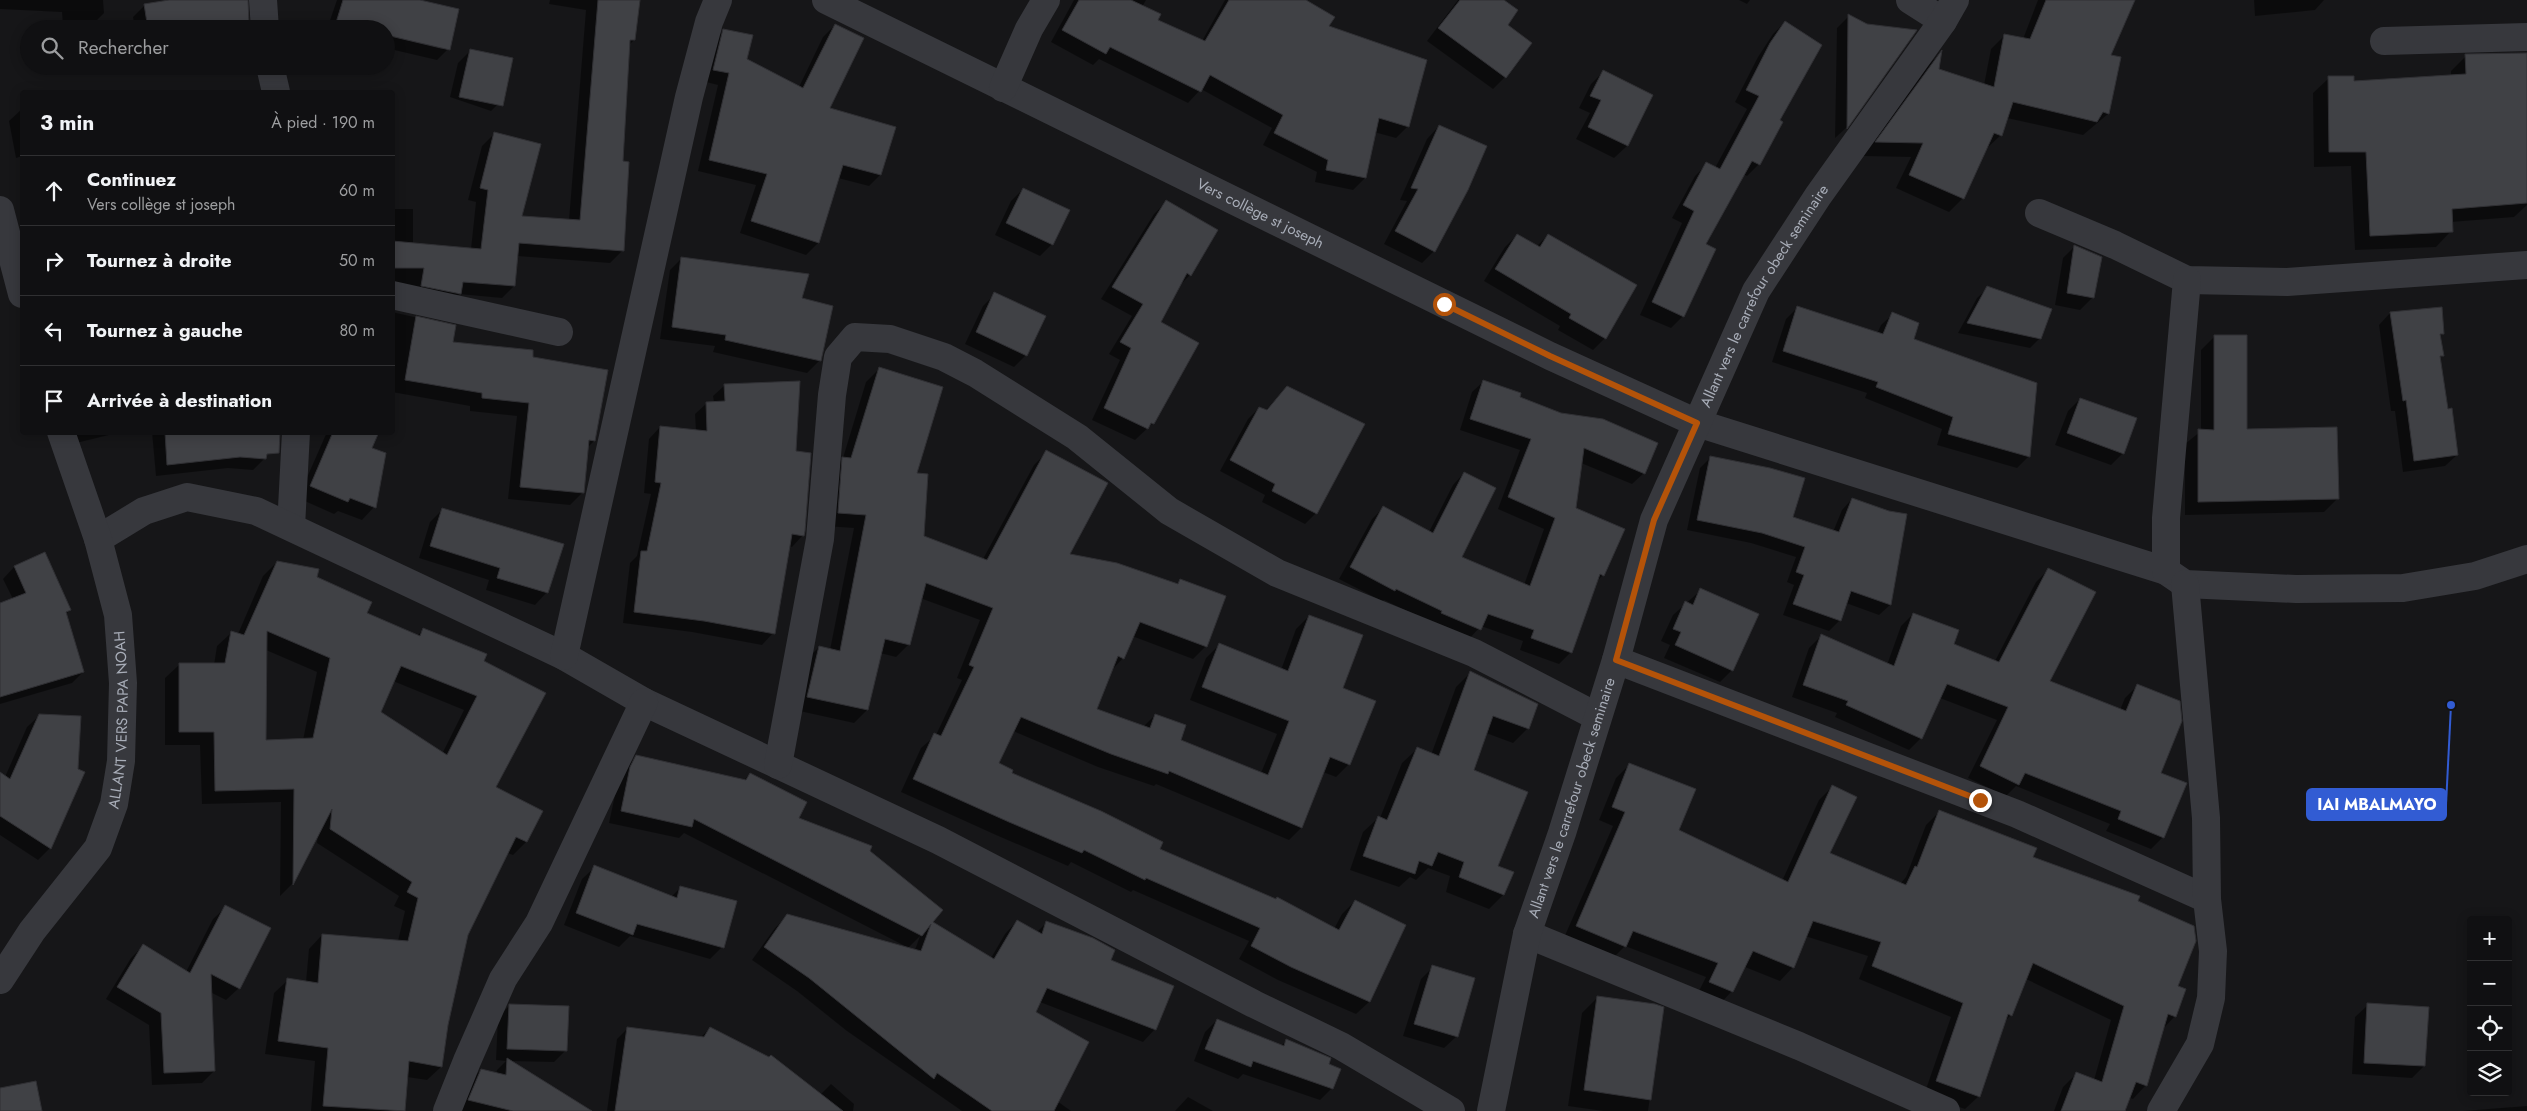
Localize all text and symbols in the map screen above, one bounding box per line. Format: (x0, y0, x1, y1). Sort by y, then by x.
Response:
search box (20, 20, 395, 75)
icon: search (38, 34, 66, 62)
text: Rechercher (78, 34, 169, 61)
text: 3 min (40, 108, 94, 138)
text: À pied · 190 m (271, 111, 375, 134)
text: Continuez (87, 166, 176, 193)
street label: Vers collège st joseph (1193, 173, 1328, 254)
icon: ahead (40, 177, 68, 205)
text: 60 m (339, 179, 375, 202)
street label: Allant vers le carrefour obeck seminaire (1695, 180, 1834, 411)
text: Vers collège st joseph (87, 193, 235, 216)
icon: right (40, 247, 68, 275)
text: Tournez à droite (87, 247, 232, 274)
text: 50 m (339, 249, 375, 272)
route start (1433, 293, 1456, 316)
icon: left (40, 317, 68, 345)
text: Tournez à gauche (87, 317, 243, 344)
text: 80 m (339, 319, 375, 342)
icon: arrive (40, 387, 68, 415)
text: Arrivée à destination (87, 387, 272, 414)
street label: ALLANT VERS PAPA NOAH (102, 630, 134, 810)
street label: Allant vers le carrefour obeck seminaire (1522, 674, 1621, 921)
route end (1969, 789, 1992, 812)
callout: IAI MBALMAYO (2307, 789, 2446, 820)
text: IAI MBALMAYO (2317, 793, 2437, 816)
map controls (2467, 916, 2512, 1096)
button: + (2467, 916, 2512, 961)
button: − (2467, 961, 2512, 1006)
button: locate (2467, 1006, 2512, 1051)
button: layers (2467, 1051, 2512, 1096)

